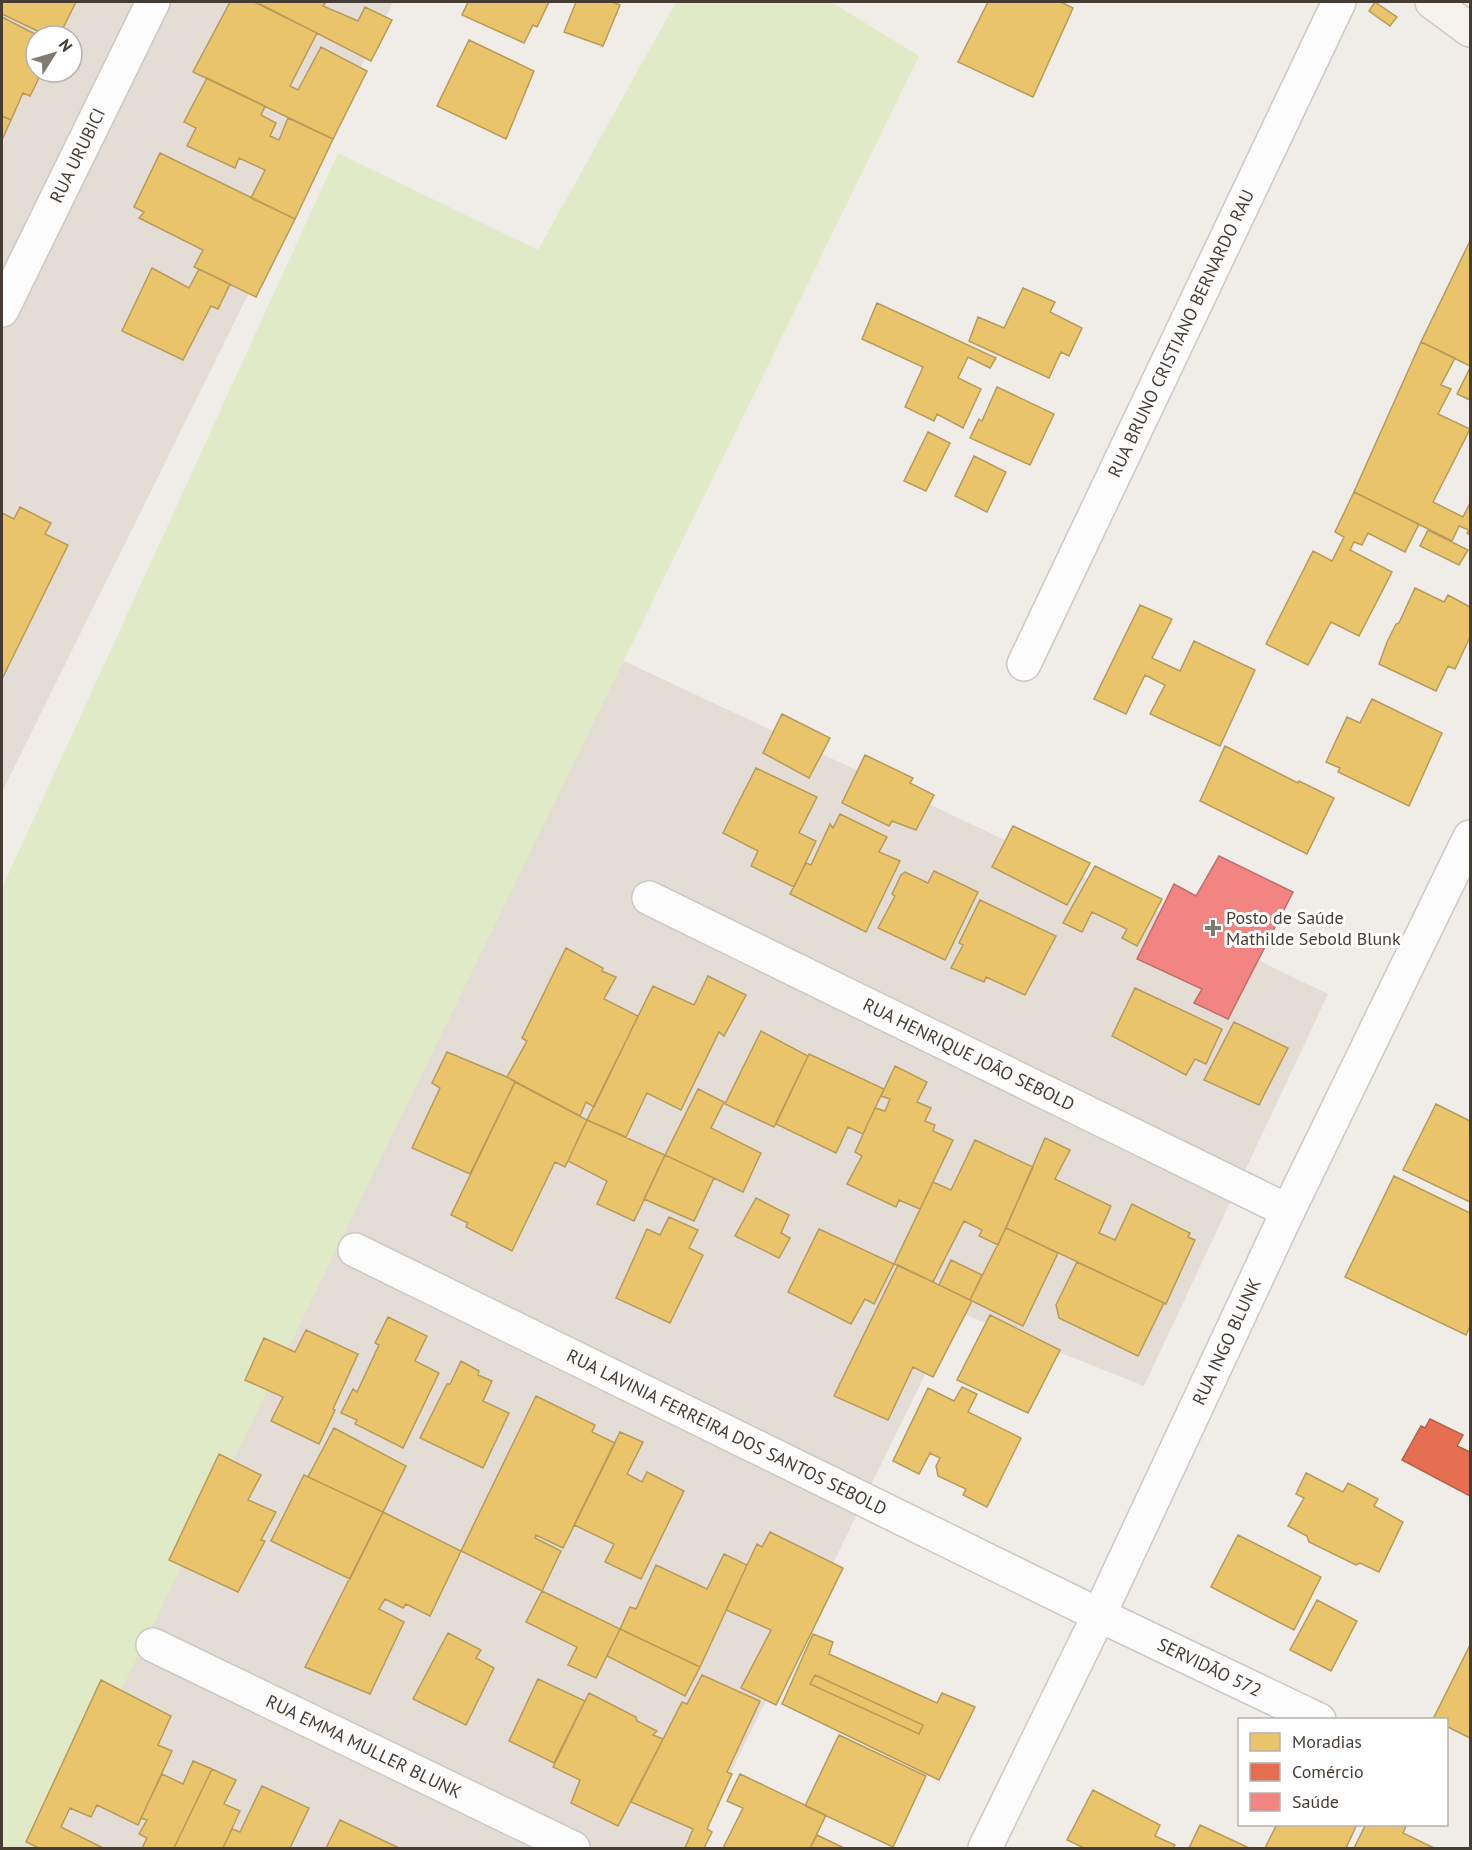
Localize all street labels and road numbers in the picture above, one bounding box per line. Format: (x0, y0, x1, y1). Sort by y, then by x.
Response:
street label: RUA URUBICI (44, 104, 110, 206)
street label: RUA BRUNO CRISTIANO BERNARDO RAU (1103, 186, 1259, 481)
street label: RUA HENRIQUE JOÃO SEBOLD (859, 993, 1079, 1116)
street label: RUA INGO BLUNK (1187, 1275, 1266, 1409)
street label: RUA LAVINIA FERREIRA DOS SANTOS SEBOLD (563, 1344, 891, 1520)
street label: SERVIDÃO 572 (1154, 1633, 1265, 1702)
street label: RUA EMMA MULLER BLUNK (262, 1689, 465, 1803)

